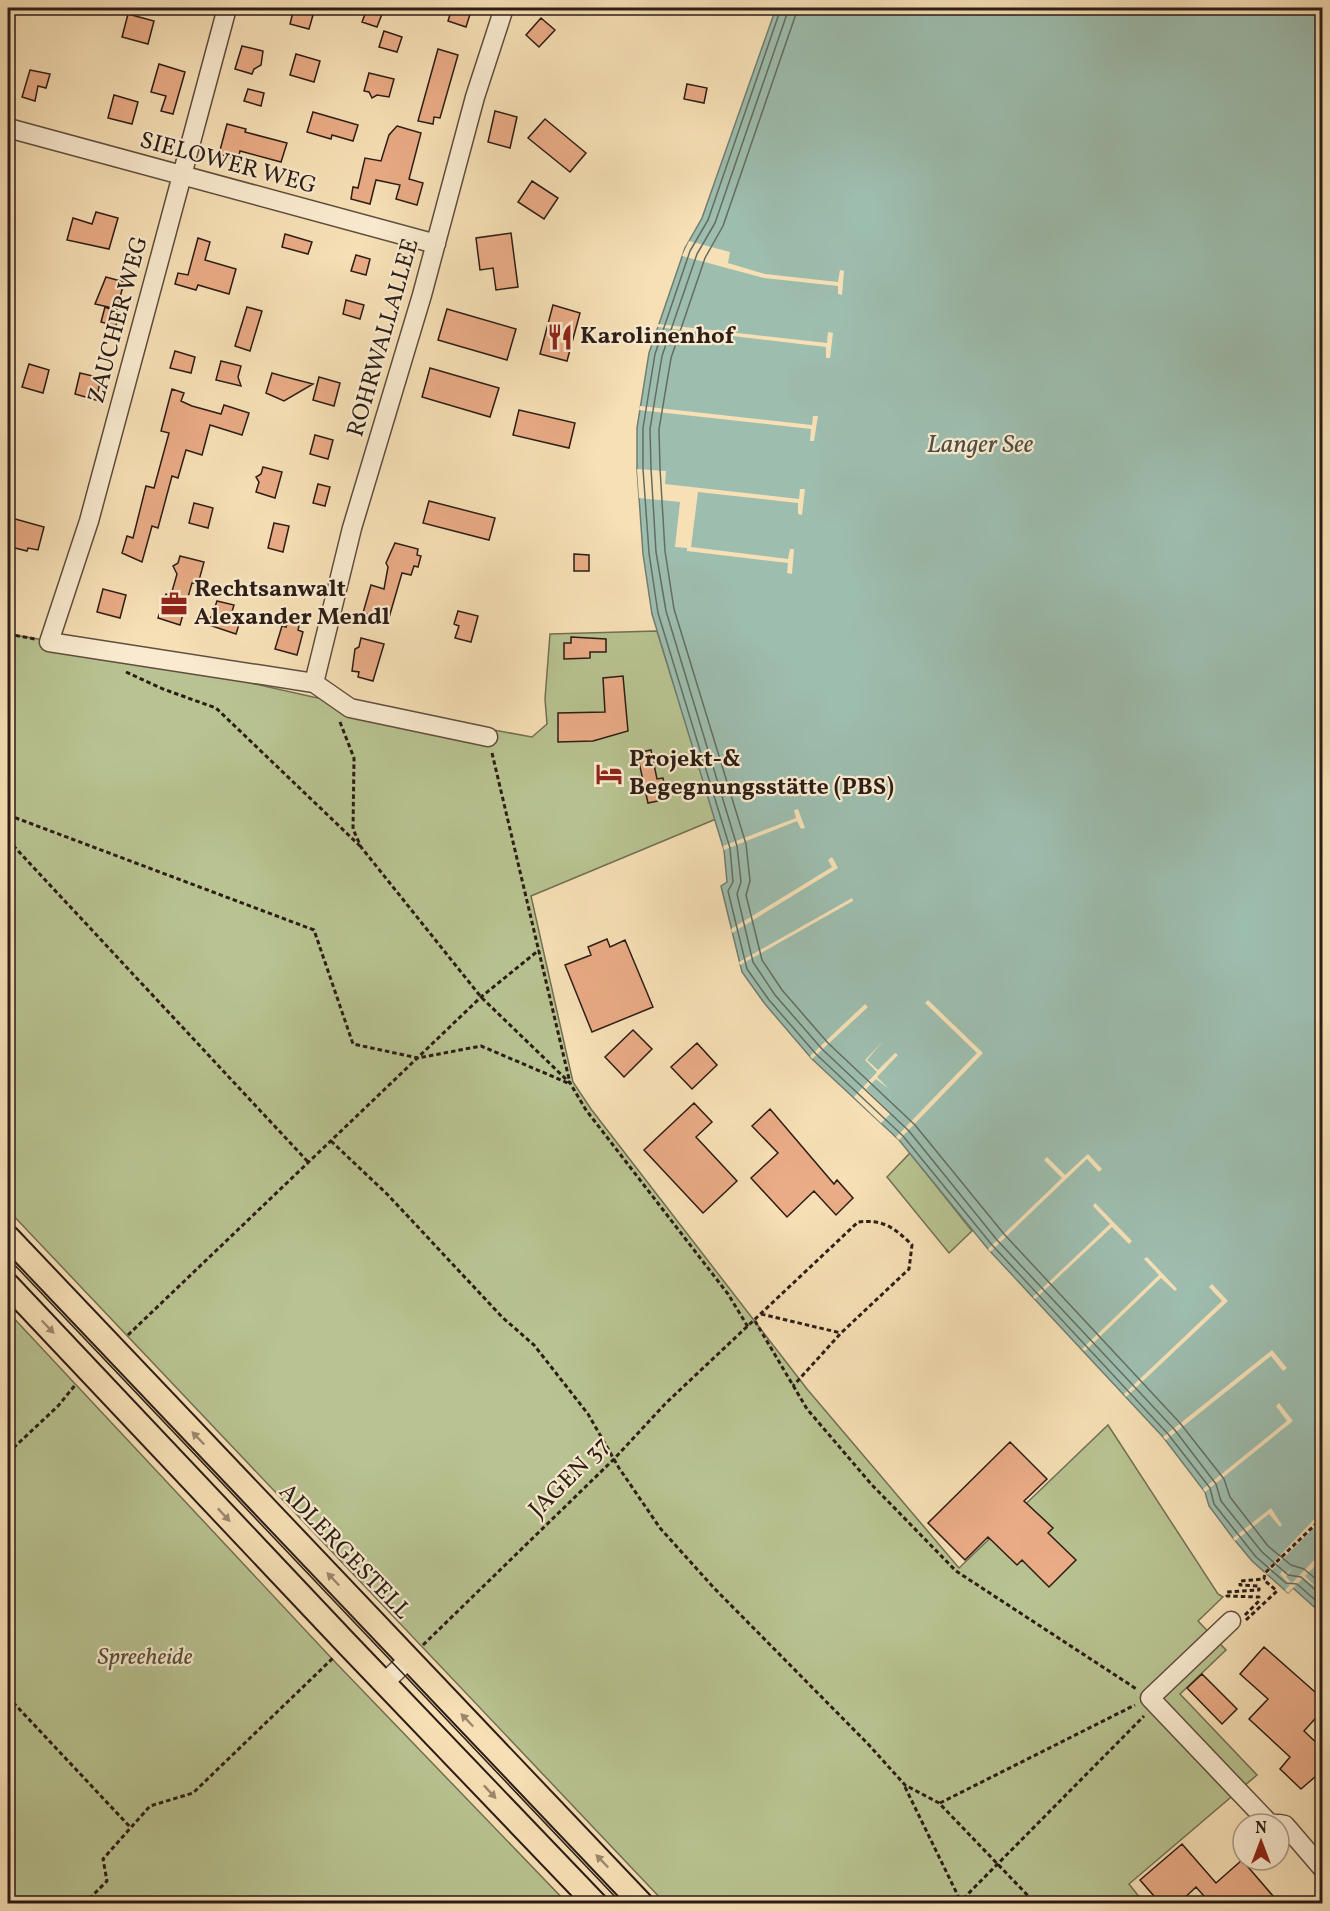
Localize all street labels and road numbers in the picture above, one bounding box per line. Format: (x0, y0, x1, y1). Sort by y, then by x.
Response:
street label: SIELOWER WEG (136, 124, 320, 204)
street label: ZAUCHER WEG (80, 233, 158, 407)
street label: ROHRWALLALLEE (339, 235, 429, 441)
street label: JAGEN 37 (522, 1430, 618, 1526)
street label: ADLERGESTELL (270, 1476, 418, 1628)

